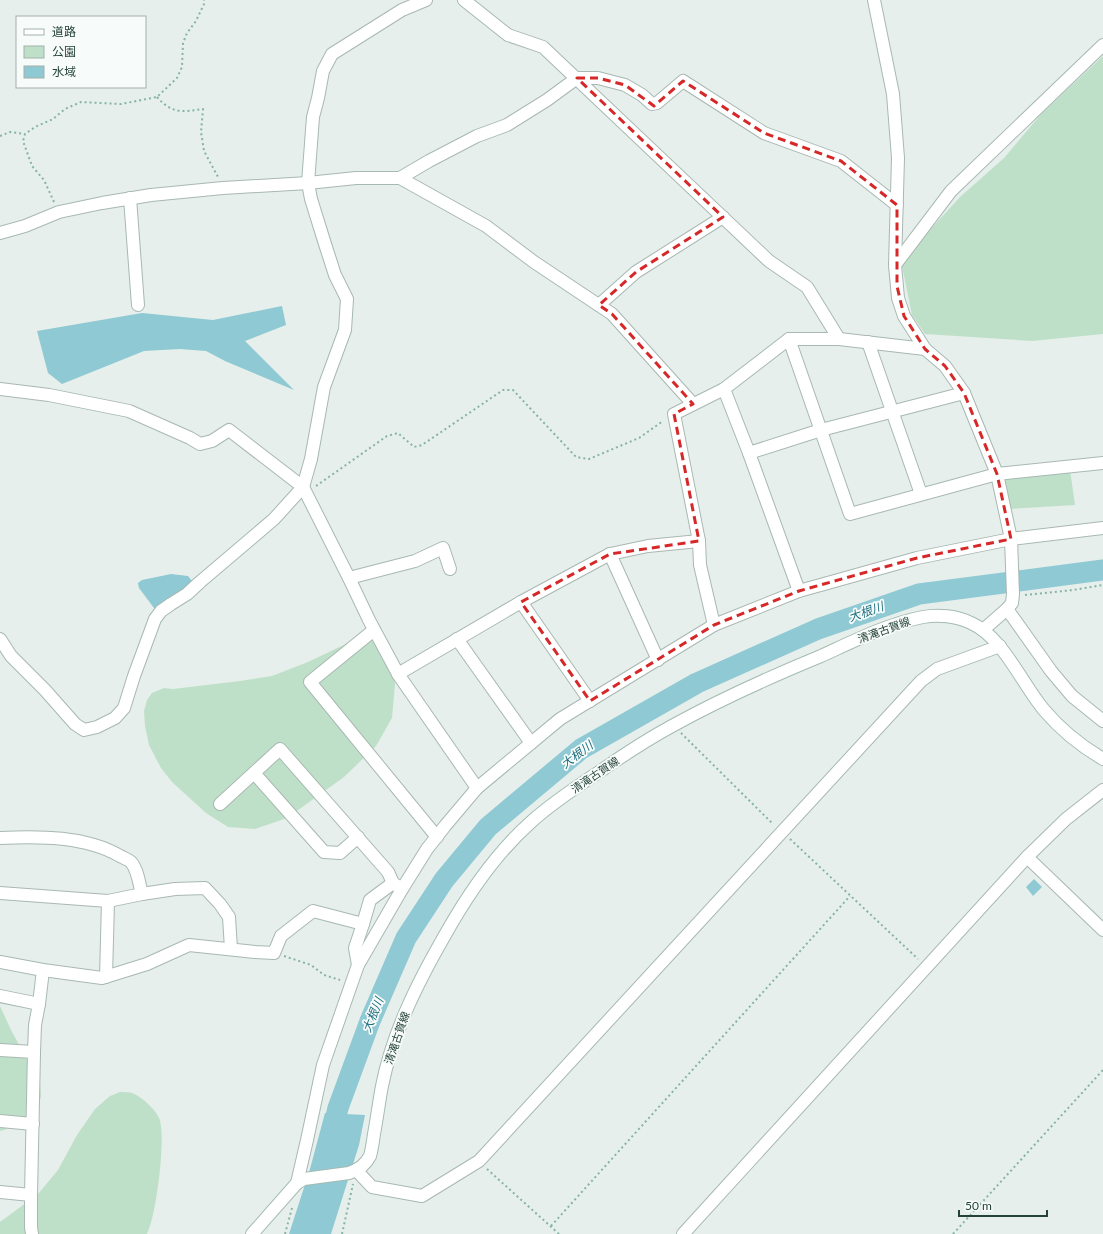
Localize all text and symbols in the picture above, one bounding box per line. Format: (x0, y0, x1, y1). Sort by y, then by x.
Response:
legend (16, 16, 146, 88)
text: 道路 (52, 24, 76, 39)
text: 公園 (52, 44, 76, 59)
text: 水域 (52, 64, 76, 79)
water label: 大根川 (846, 598, 887, 624)
street label: 清滝古賀線 (856, 614, 912, 645)
water label: 大根川 (558, 737, 597, 771)
street label: 清滝古賀線 (568, 754, 621, 795)
water label: 大根川 (359, 993, 387, 1034)
street label: 清滝古賀線 (381, 1010, 412, 1066)
scale bar (959, 1192, 1047, 1218)
text: 50 m (965, 1198, 992, 1213)

